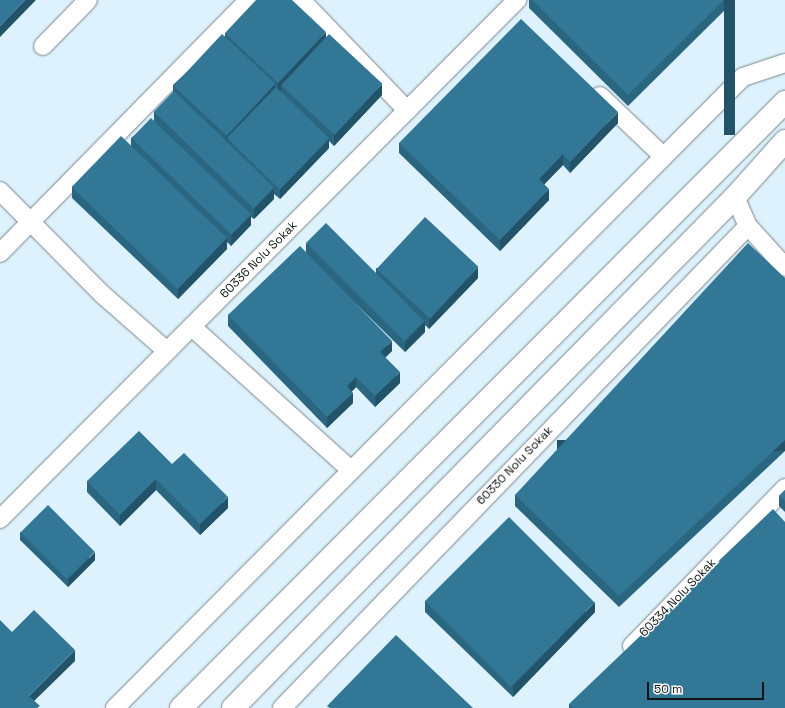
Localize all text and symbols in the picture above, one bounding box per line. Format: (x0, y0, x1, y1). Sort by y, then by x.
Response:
street label: 60336 Nolu Sokak (217, 218, 301, 302)
street label: 60330 Nolu Sokak (474, 424, 556, 508)
street label: 60334 Nolu Sokak (637, 556, 719, 640)
scale bar (649, 674, 766, 700)
text: 50 m (654, 681, 682, 697)

